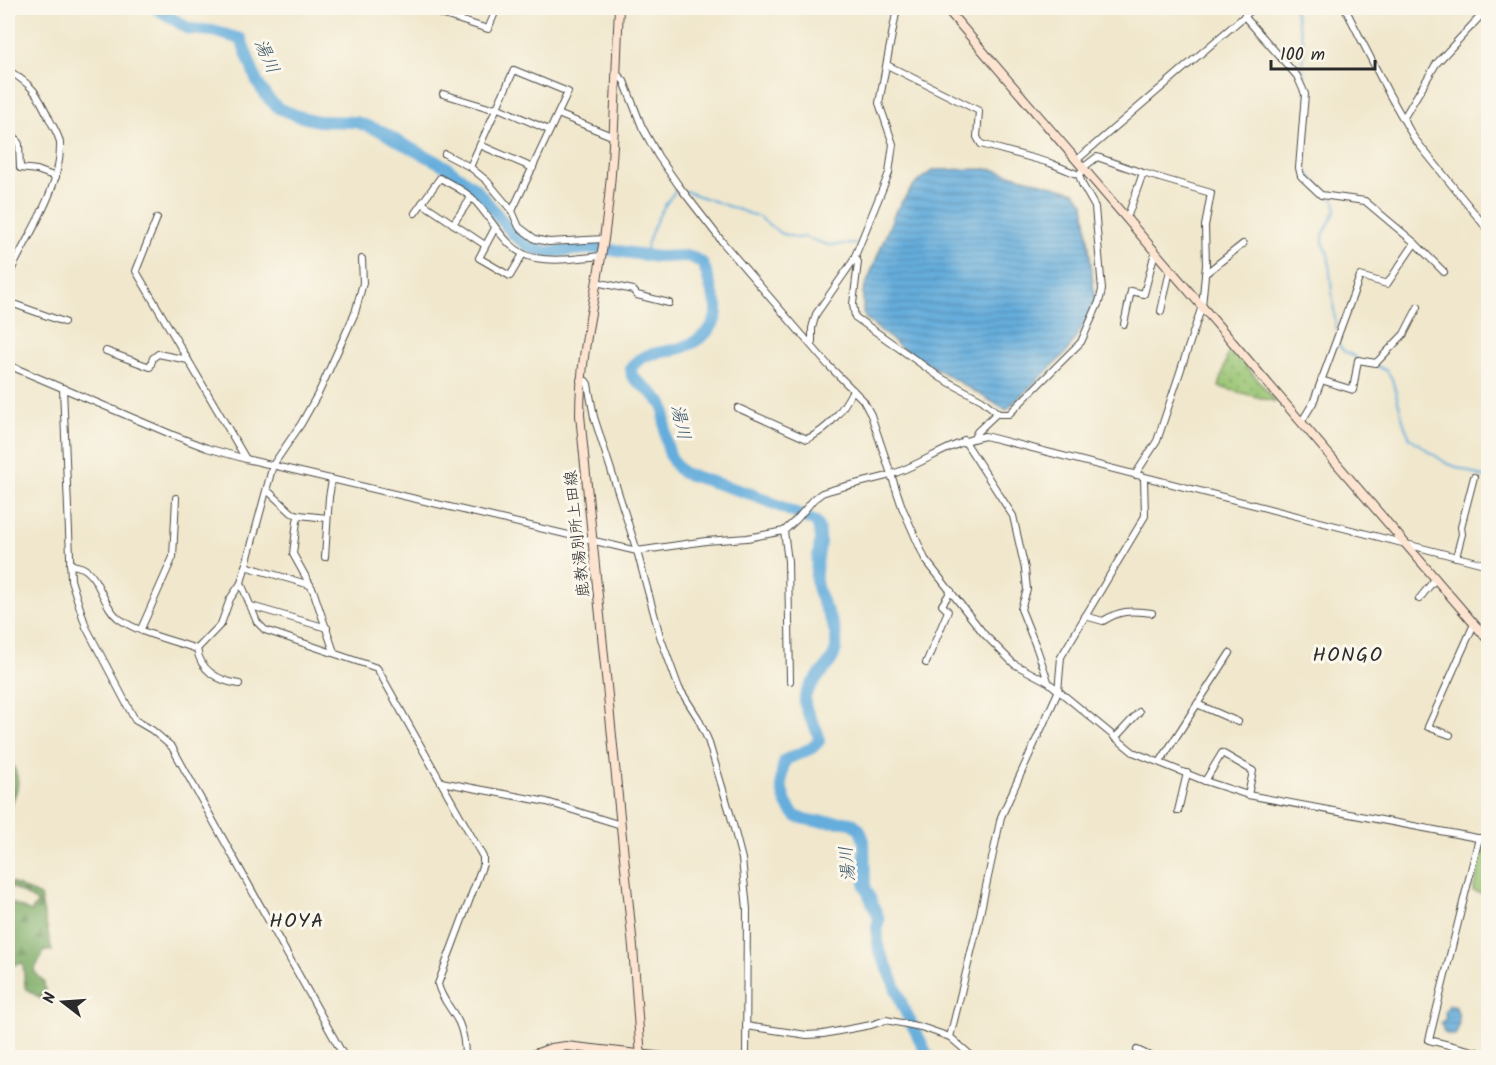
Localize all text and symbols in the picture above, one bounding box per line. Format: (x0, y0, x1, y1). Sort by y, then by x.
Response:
scale bar (1271, 33, 1374, 71)
water label: 湯川 (245, 34, 286, 79)
text: 100 m (1280, 41, 1325, 70)
water label: 湯川 (662, 402, 697, 443)
street label: 鹿教湯別所上田線 (558, 469, 597, 599)
district label: HONGO (1312, 640, 1384, 672)
water label: 湯川 (832, 845, 865, 883)
district label: HOYA (269, 906, 325, 938)
north arrow (33, 972, 93, 1032)
text: N (37, 990, 64, 1007)

